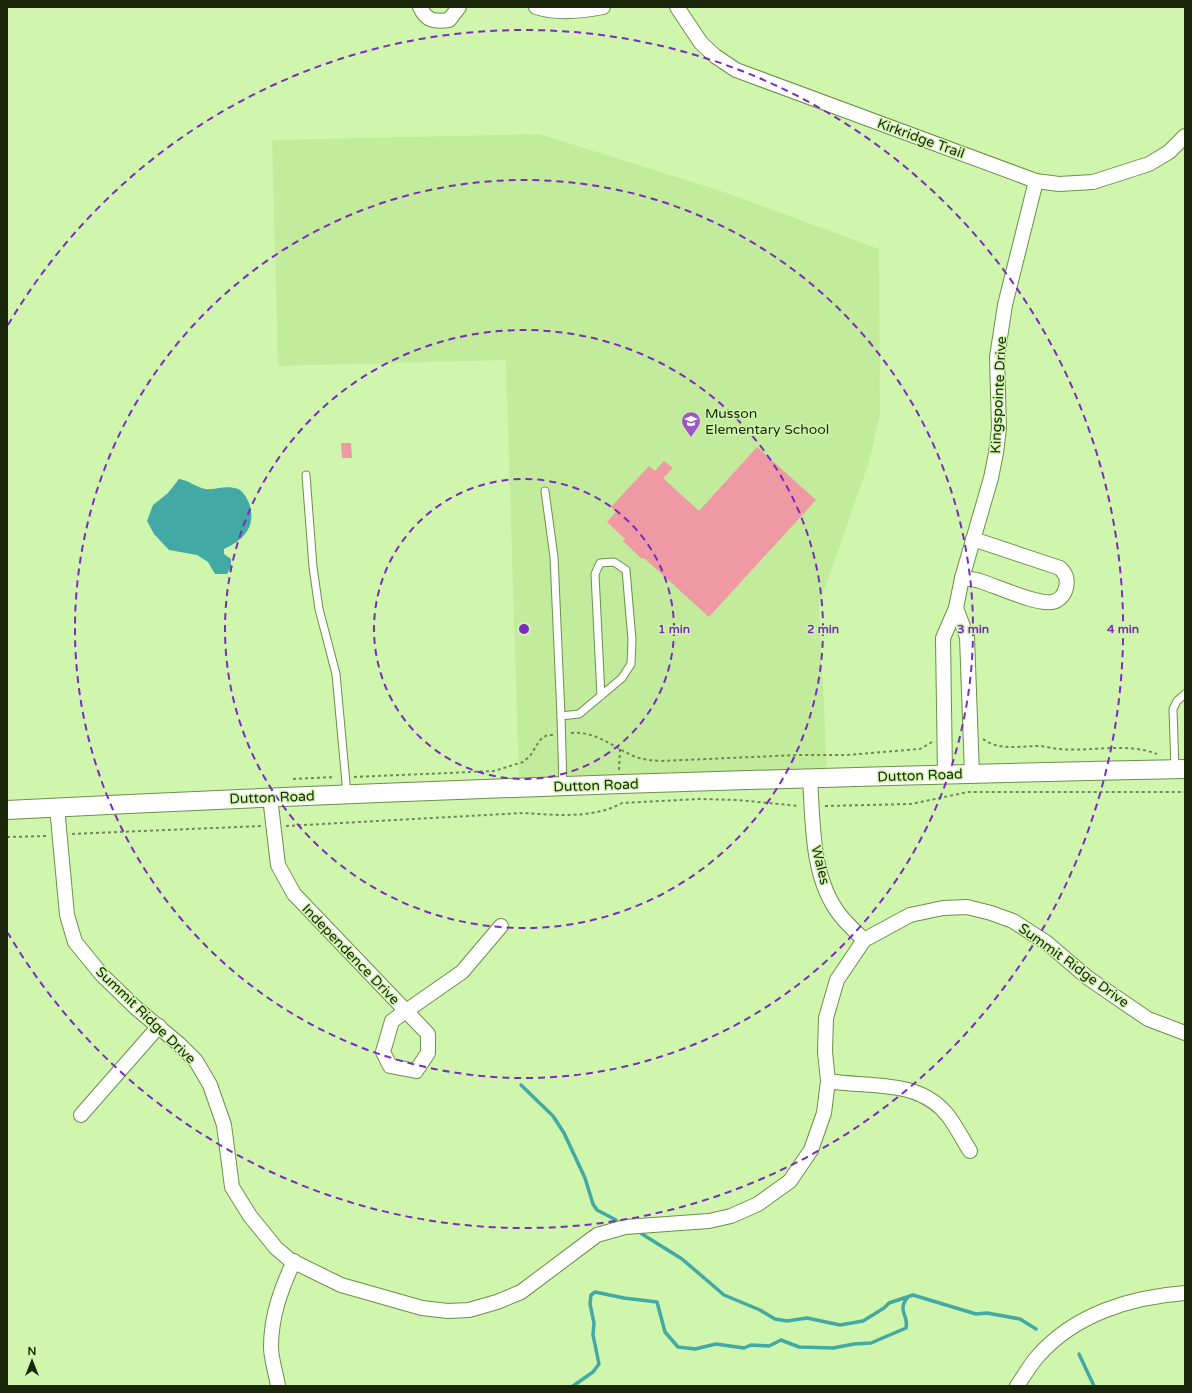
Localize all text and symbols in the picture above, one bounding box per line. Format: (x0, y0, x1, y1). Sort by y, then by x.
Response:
street label: Kirkridge Trail (875, 115, 967, 162)
street label: Kingspointe Drive (987, 336, 1010, 454)
place label: Musson Elementary School (705, 405, 829, 438)
school or university icon: Musson Elementary School (680, 410, 702, 438)
centre of rings (517, 622, 531, 636)
text: 1 min (658, 622, 690, 636)
text: 2 min (807, 622, 839, 636)
text: 3 min (957, 622, 989, 636)
text: 4 min (1107, 622, 1139, 636)
street label: Dutton Road (877, 766, 963, 785)
street label: Dutton Road (553, 776, 639, 795)
street label: Dutton Road (229, 788, 315, 807)
street label: Wales (807, 844, 834, 887)
street label: Independence Drive (298, 901, 403, 1008)
street label: Summit Ridge Drive (1015, 920, 1132, 1011)
street label: Summit Ridge Drive (92, 963, 199, 1068)
north arrow (12, 1341, 52, 1381)
text: N (28, 1345, 36, 1358)

